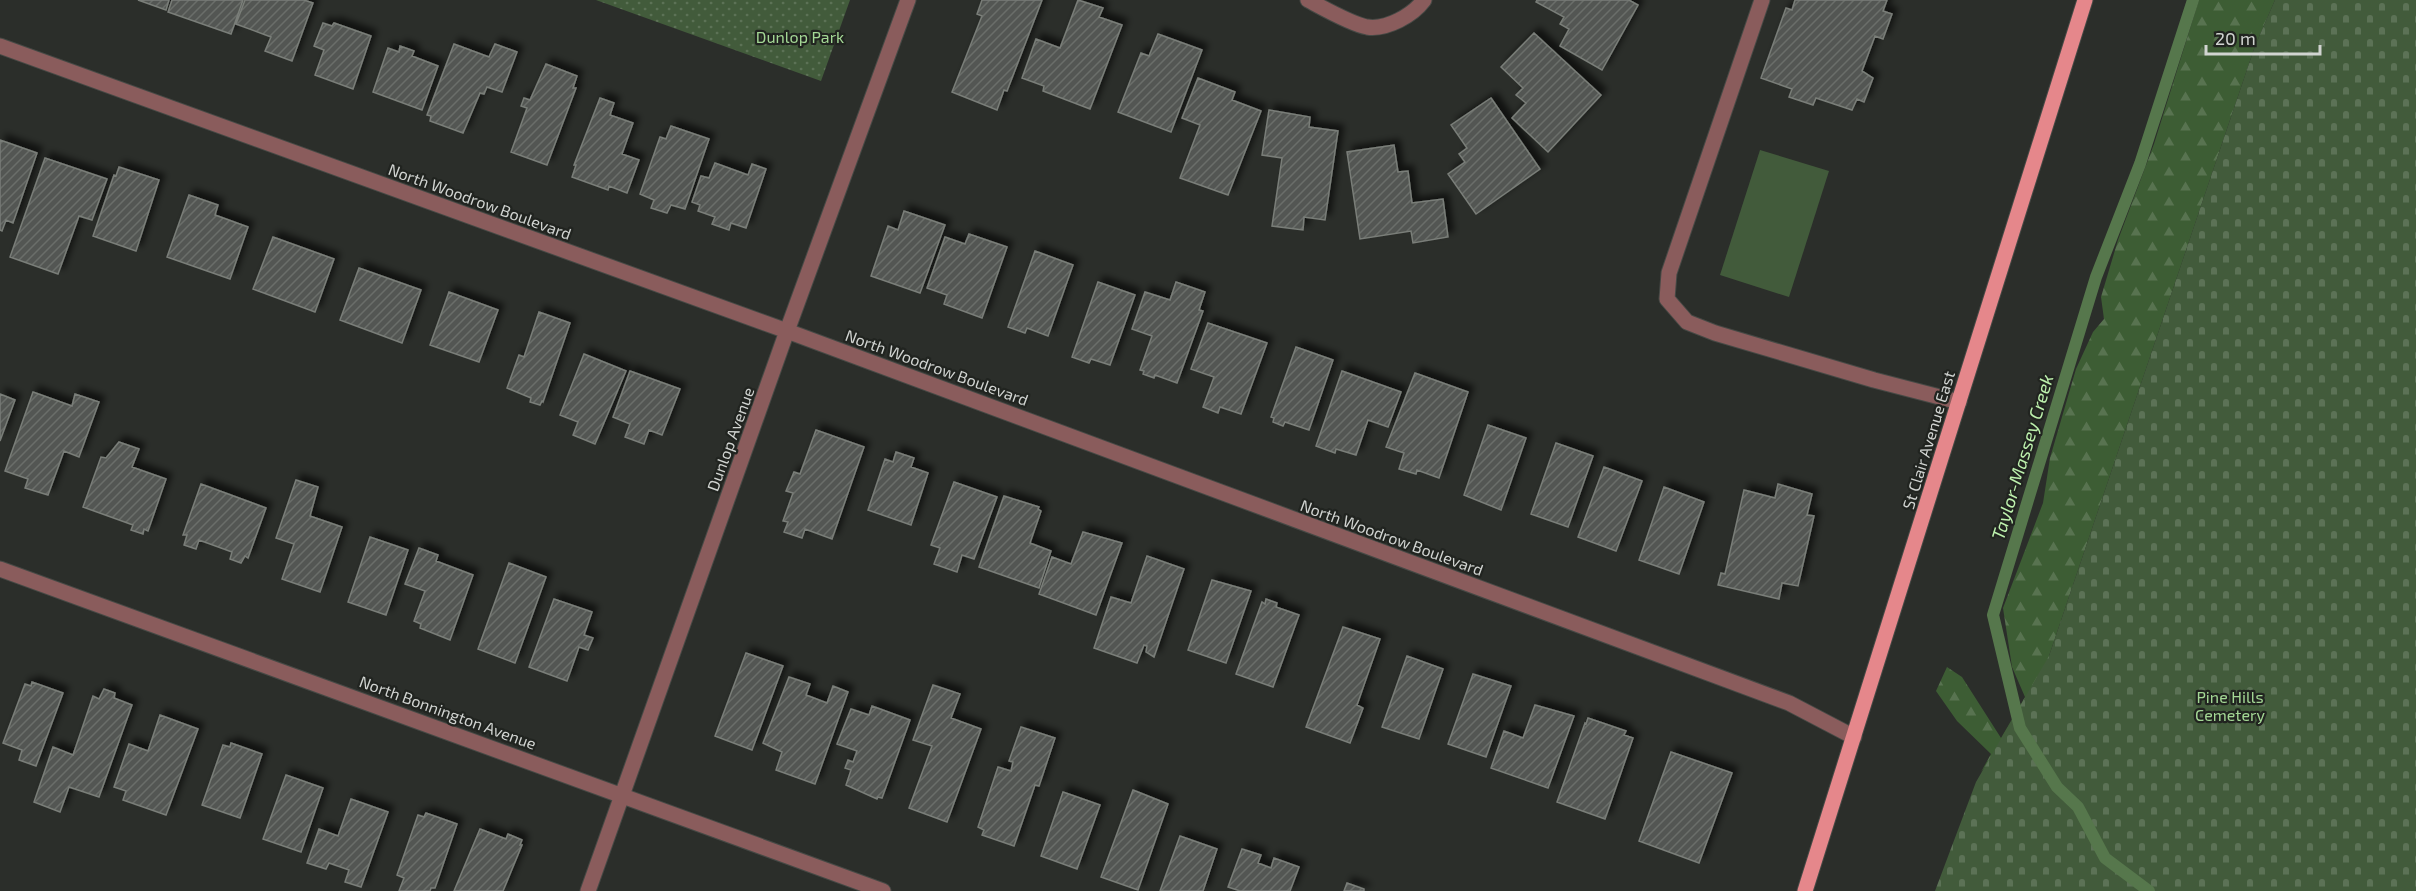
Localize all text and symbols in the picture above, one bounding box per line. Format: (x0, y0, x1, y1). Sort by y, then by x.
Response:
scale bar (2206, 18, 2320, 56)
park label: Dunlop Park (756, 27, 844, 46)
text: 20 m (2215, 27, 2256, 49)
street label: North Woodrow Boulevard (386, 159, 574, 243)
street label: North Woodrow Boulevard (843, 325, 1031, 409)
street label: St Clair Avenue East (1898, 369, 1958, 511)
water label: Taylor-Massey Creek (1986, 372, 2058, 542)
street label: Dunlop Avenue (702, 385, 758, 493)
street label: North Woodrow Boulevard (1298, 495, 1486, 579)
street label: North Bonnington Avenue (357, 671, 539, 753)
park label: Pine Hills Cemetery (2195, 687, 2265, 724)

